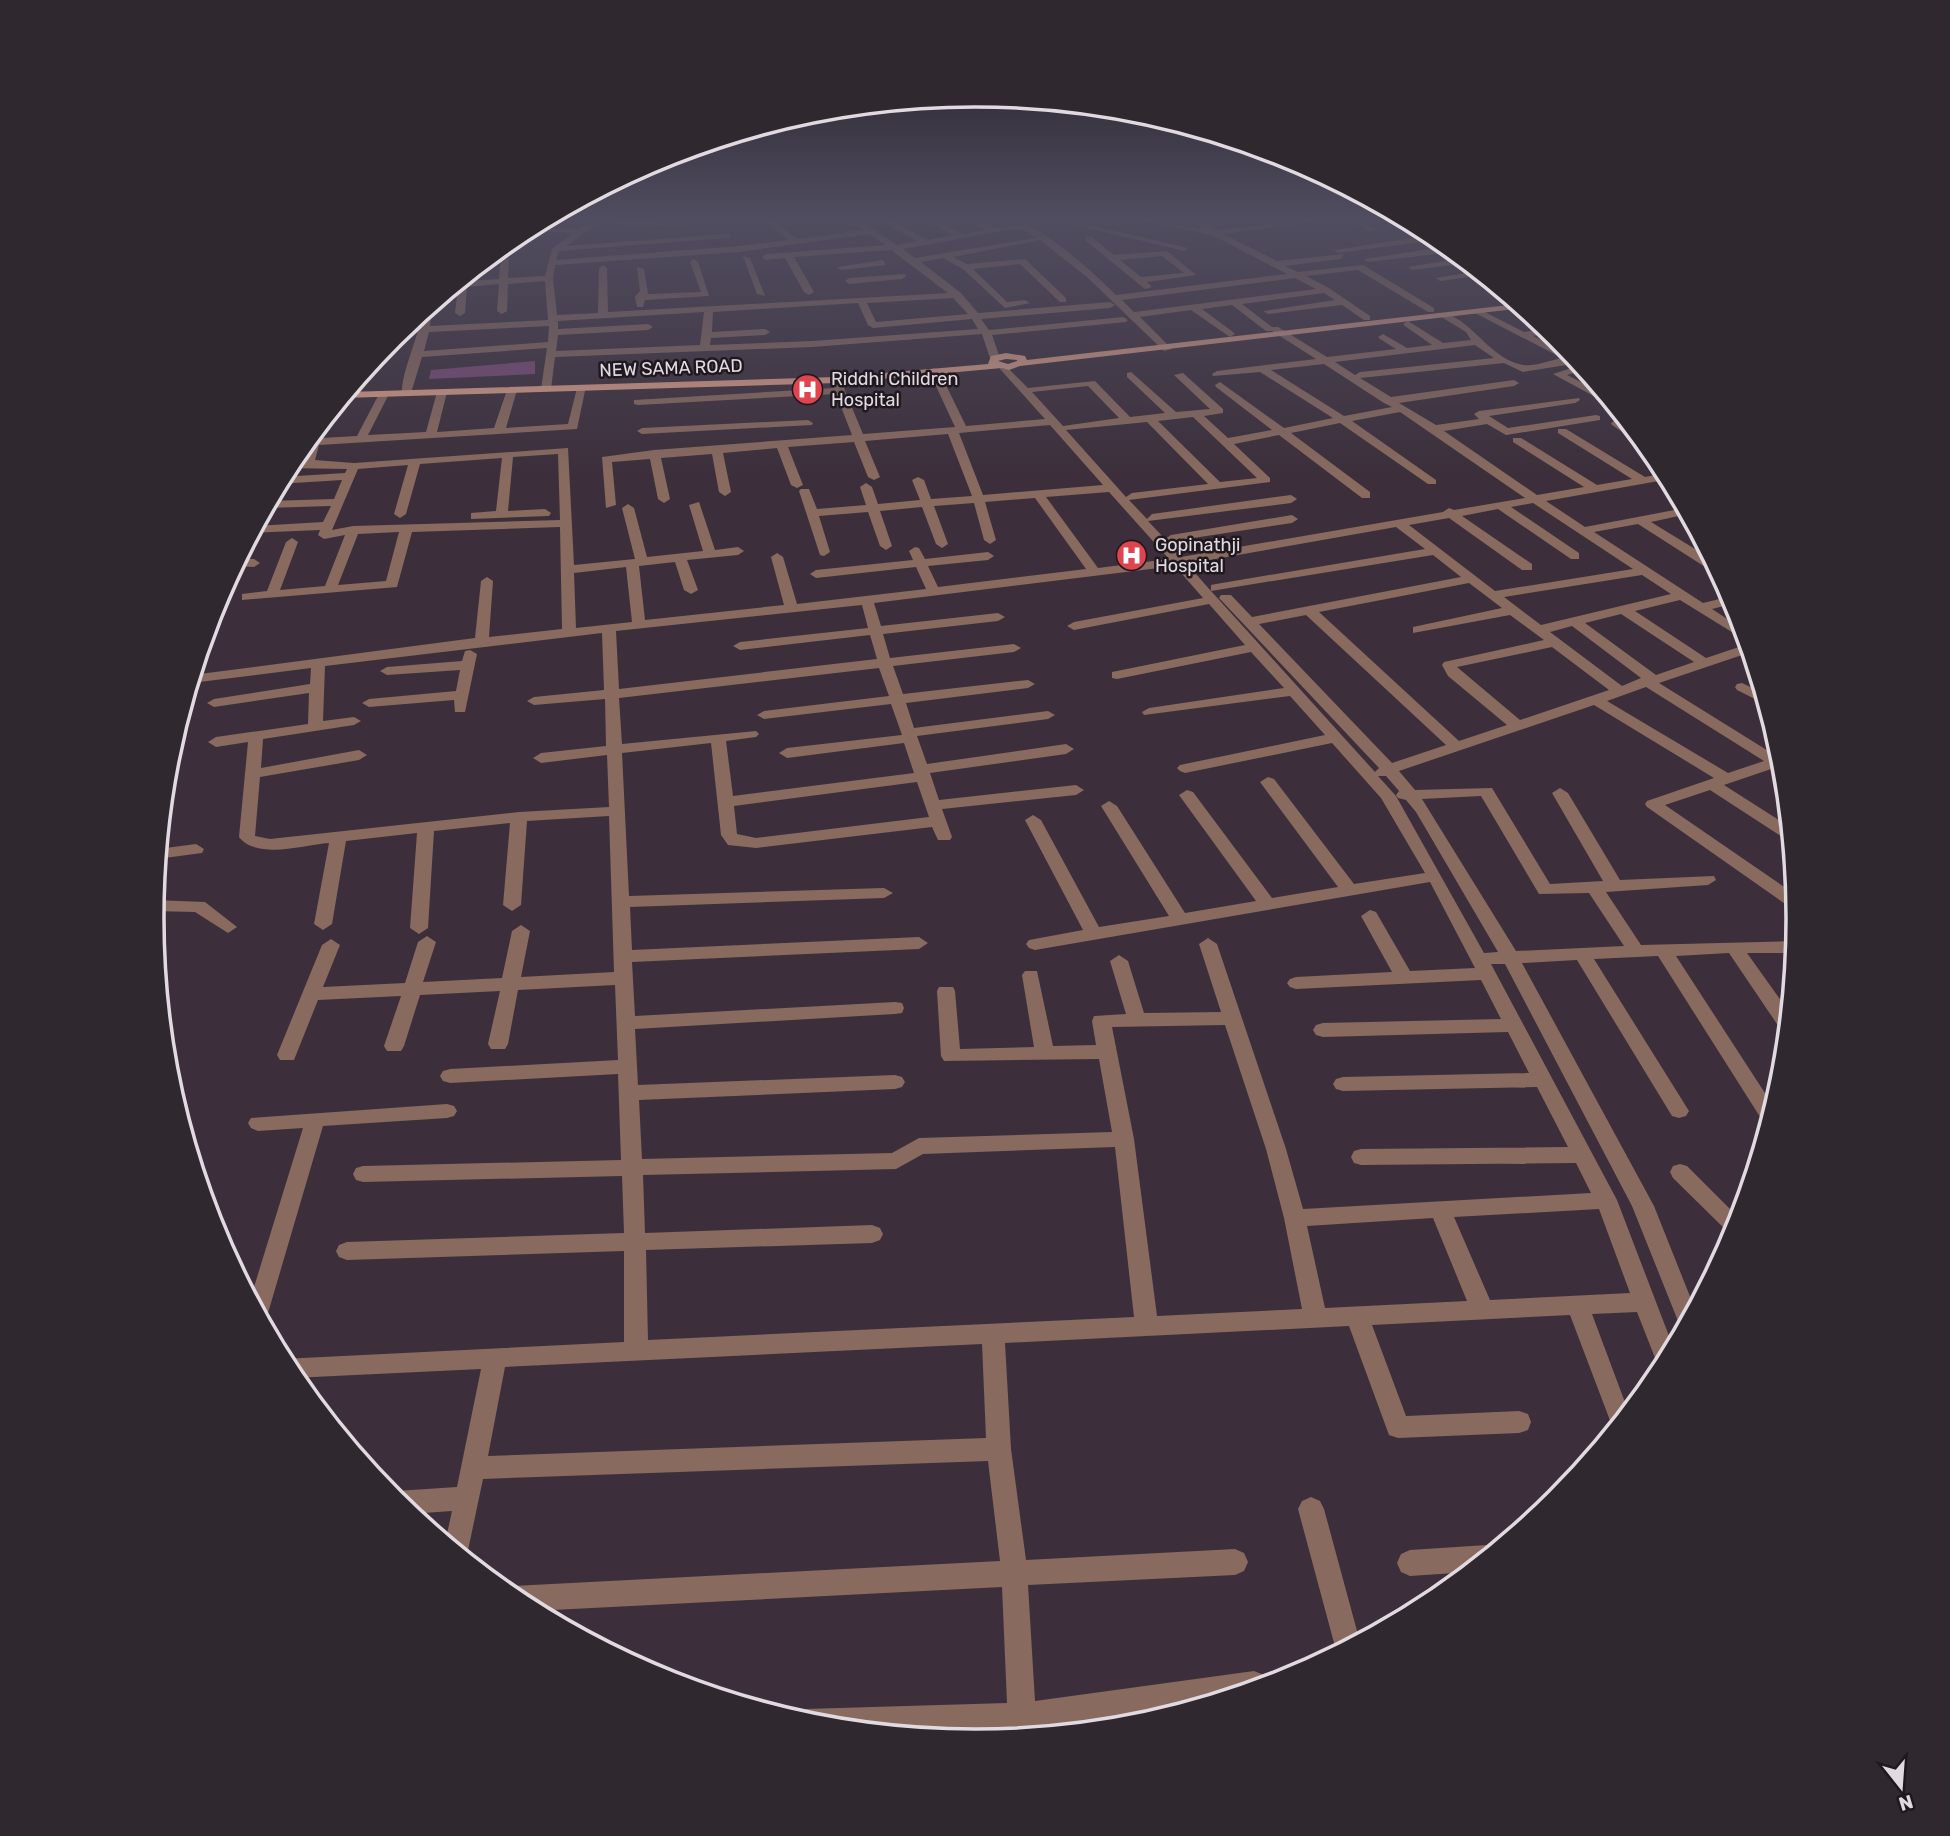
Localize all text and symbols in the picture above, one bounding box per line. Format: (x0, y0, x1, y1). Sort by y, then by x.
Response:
street label: NEW SAMA ROAD (599, 355, 743, 381)
place label: Riddhi Children Hospital (831, 368, 958, 411)
hospital icon: Riddhi Children Hospital (791, 372, 825, 406)
place label: Gopinathji Hospital (1155, 534, 1240, 577)
hospital icon: Gopinathji Hospital (1115, 538, 1149, 572)
north arrow (1866, 1752, 1936, 1822)
text: N (1896, 1790, 1916, 1816)

